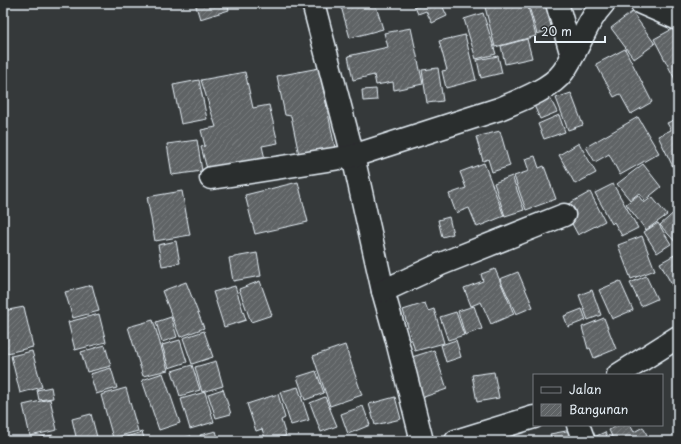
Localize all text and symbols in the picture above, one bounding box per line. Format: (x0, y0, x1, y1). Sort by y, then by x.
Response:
scale bar (535, 18, 605, 44)
text: 20 m (541, 22, 572, 40)
legend (533, 374, 663, 426)
text: Jalan (569, 380, 602, 398)
text: Bangunan (569, 400, 628, 418)

